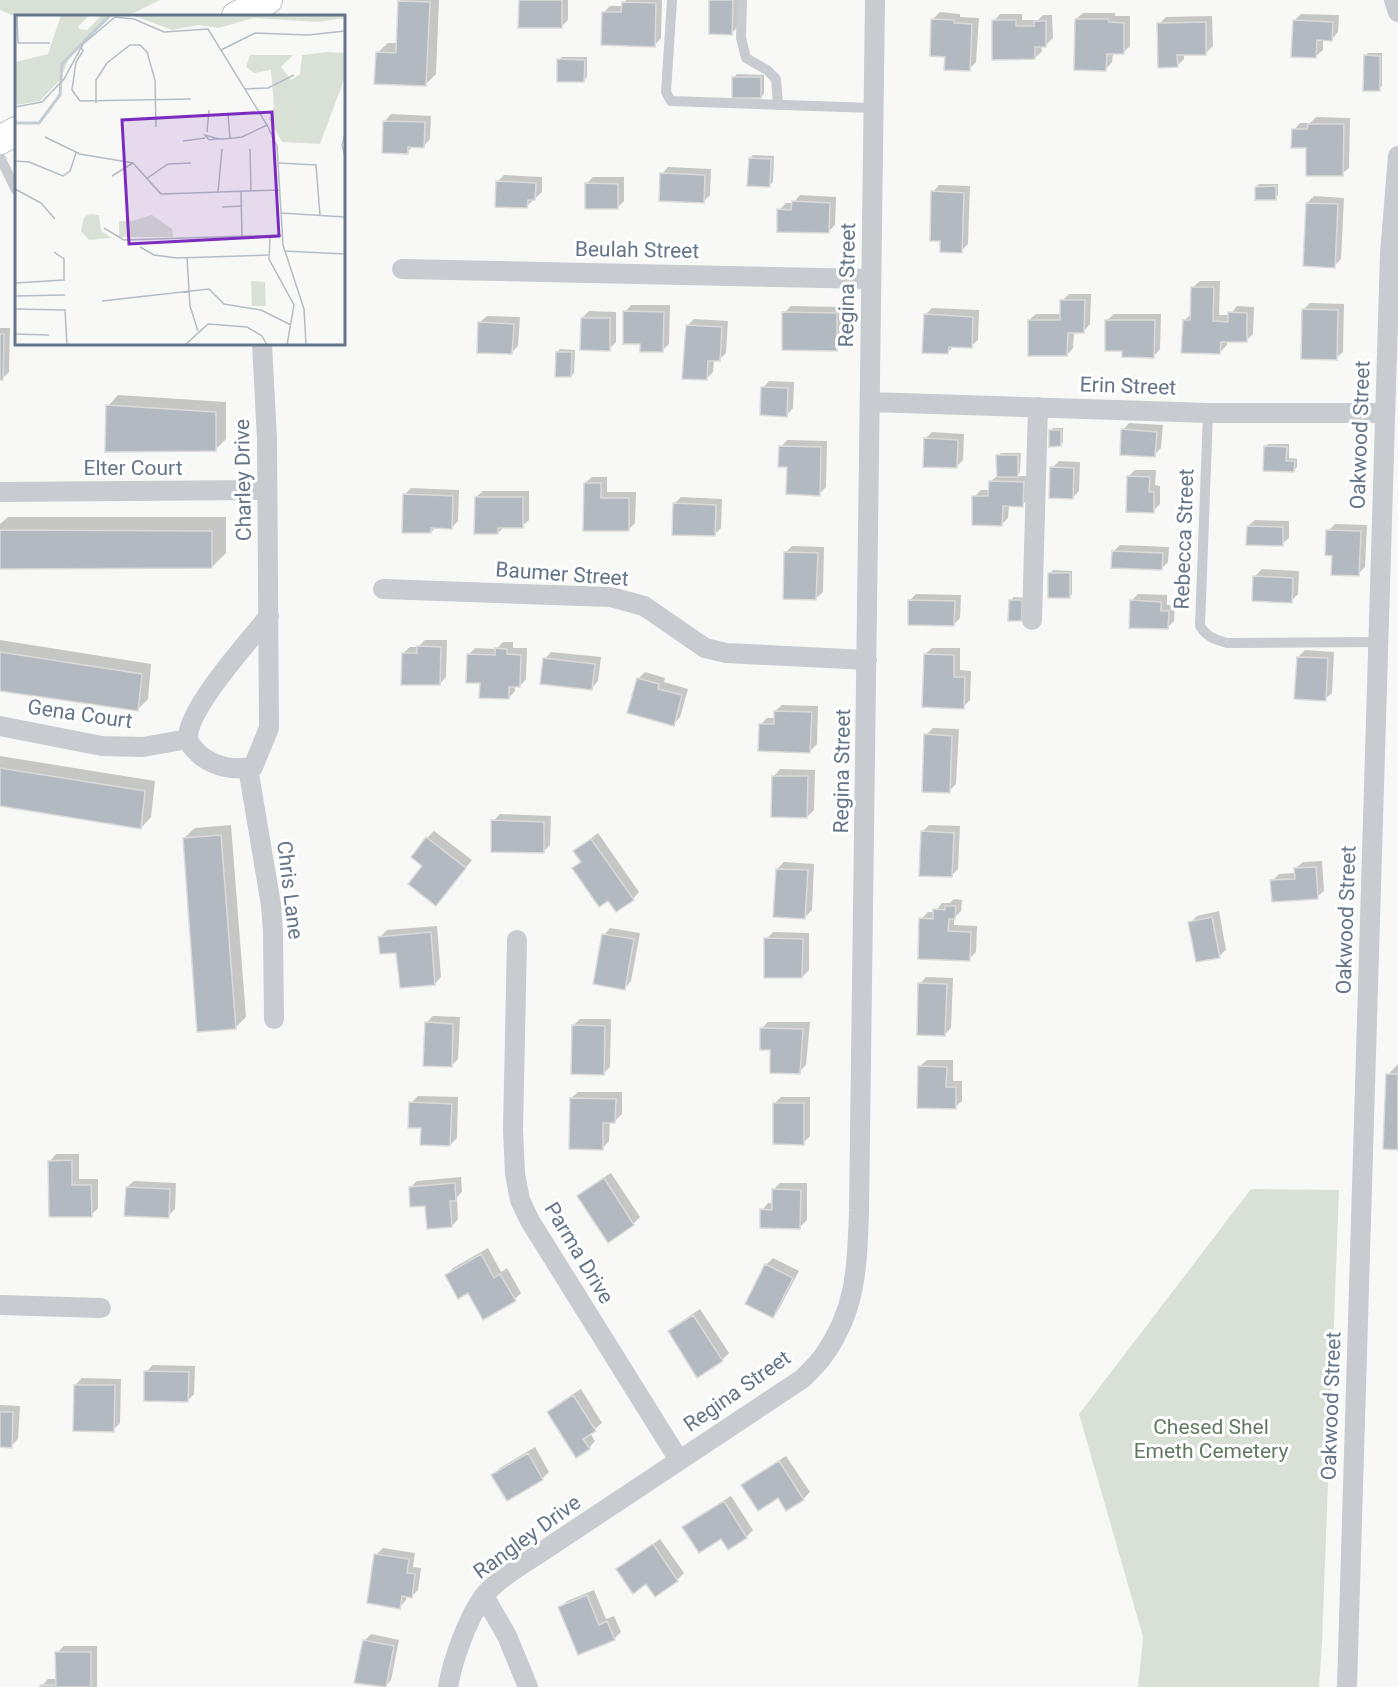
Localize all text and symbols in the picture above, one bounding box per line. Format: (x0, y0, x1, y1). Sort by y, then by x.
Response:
inset map (15, 15, 345, 345)
street label: Regina Street (834, 222, 860, 348)
street label: Beulah Street (575, 237, 700, 263)
street label: Oakwood Street (1345, 360, 1375, 510)
street label: Erin Street (1079, 372, 1177, 400)
street label: Charley Drive (230, 419, 256, 541)
street label: Elter Court (83, 456, 183, 480)
street label: Rebecca Street (1170, 468, 1198, 610)
street label: Baumer Street (495, 557, 629, 591)
street label: Gena Court (26, 695, 134, 733)
street label: Regina Street (829, 708, 855, 834)
street label: Chris Lane (272, 839, 308, 941)
street label: Oakwood Street (1331, 845, 1361, 995)
street label: Parma Drive (539, 1198, 619, 1308)
street label: Oakwood Street (1316, 1331, 1346, 1481)
street label: Regina Street (679, 1345, 795, 1437)
park label: Chesed Shel Emeth Cemetery (1134, 1415, 1288, 1463)
street label: Rangley Drive (469, 1490, 585, 1584)

